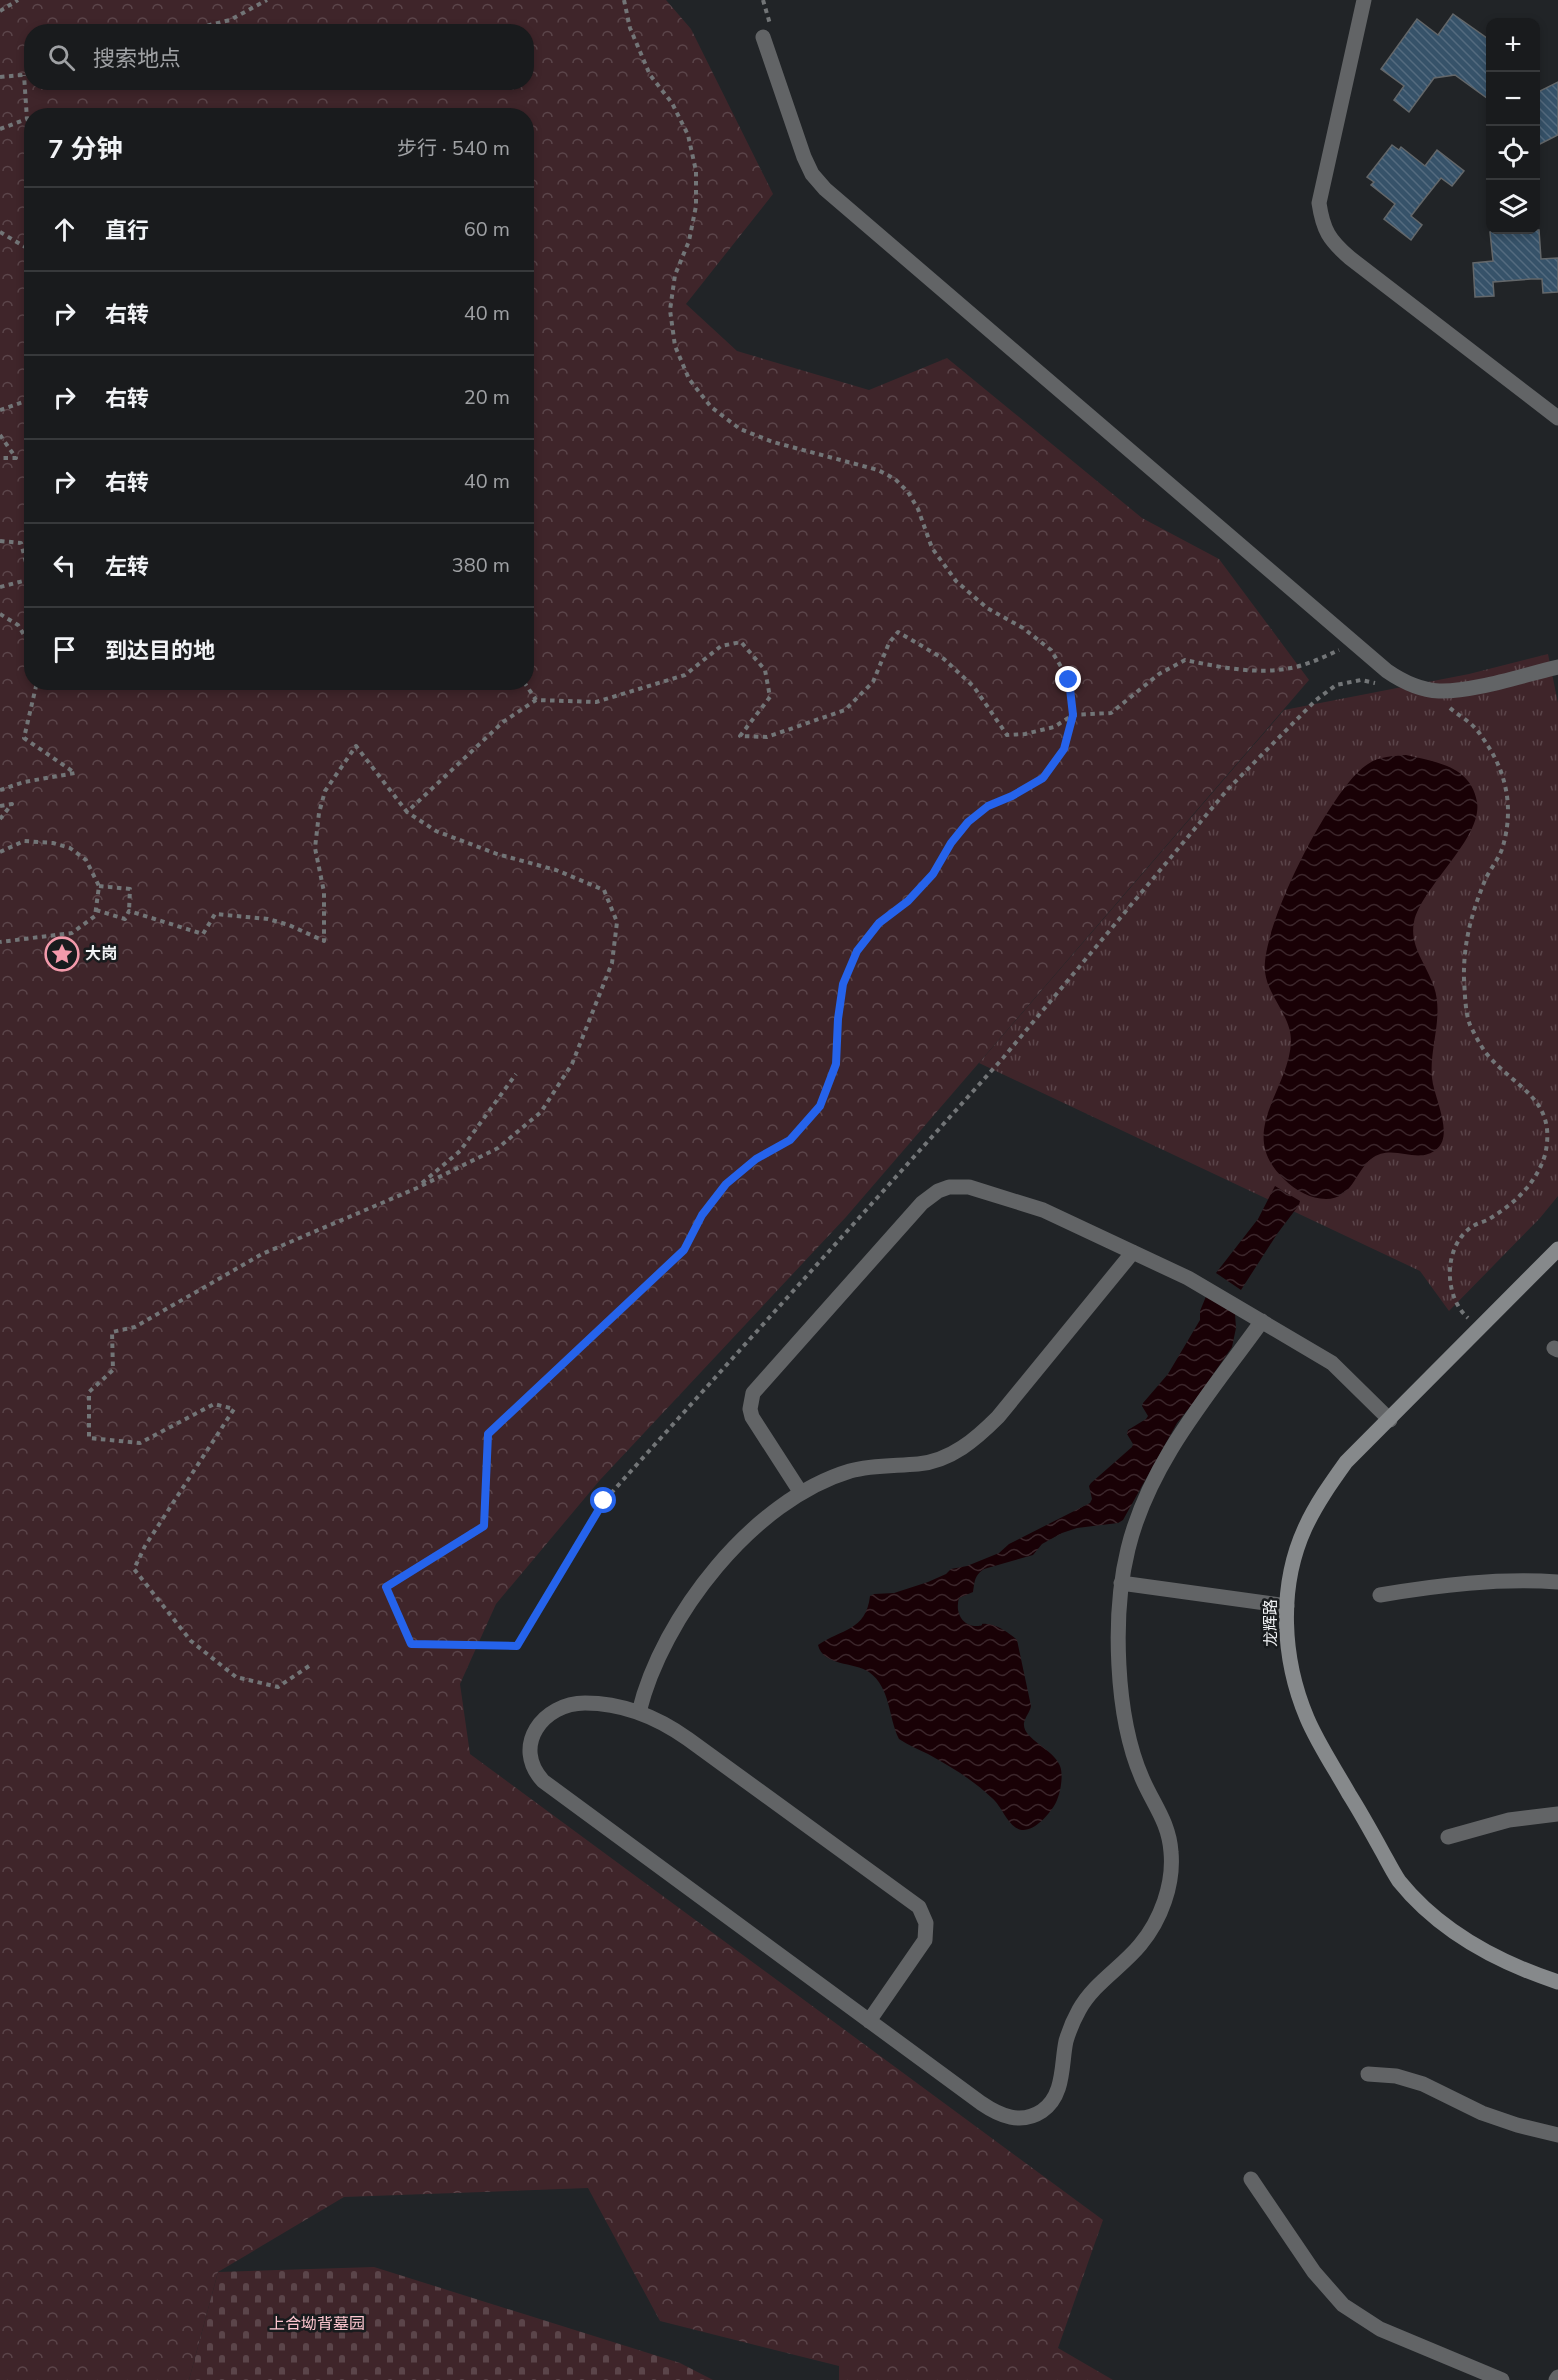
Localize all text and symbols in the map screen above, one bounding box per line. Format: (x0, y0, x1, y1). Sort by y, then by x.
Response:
map controls (1486, 18, 1540, 234)
button: + (1486, 18, 1540, 72)
search box (24, 24, 534, 90)
icon: search (45, 41, 78, 74)
text: 搜索地点 (93, 44, 181, 74)
button: − (1486, 72, 1540, 126)
button: locate (1486, 126, 1540, 180)
text: 7 分钟 (48, 132, 123, 167)
text: 步行 · 540 m (397, 135, 510, 162)
button: layers (1486, 180, 1540, 234)
icon: ahead (48, 213, 81, 246)
text: 直行 (105, 216, 149, 246)
text: 60 m (464, 216, 510, 243)
icon: right (48, 297, 81, 330)
text: 右转 (105, 300, 149, 330)
text: 40 m (464, 300, 510, 327)
icon: right (48, 381, 81, 414)
text: 右转 (105, 384, 149, 414)
text: 20 m (464, 384, 510, 411)
icon: right (48, 465, 81, 498)
text: 右转 (105, 468, 149, 498)
text: 40 m (464, 468, 510, 495)
icon: left (48, 549, 81, 582)
text: 左转 (105, 552, 149, 582)
text: 380 m (452, 552, 510, 579)
icon: arrive (48, 633, 81, 666)
text: 到达目的地 (105, 636, 215, 666)
route end (1055, 666, 1081, 692)
place icon: 大岗 (44, 936, 80, 972)
place label: 大岗 (85, 943, 117, 965)
route start (590, 1487, 616, 1513)
street label: 龙辉路 (1260, 1599, 1282, 1647)
park label: 上合坳背墓园 (269, 2313, 365, 2335)

